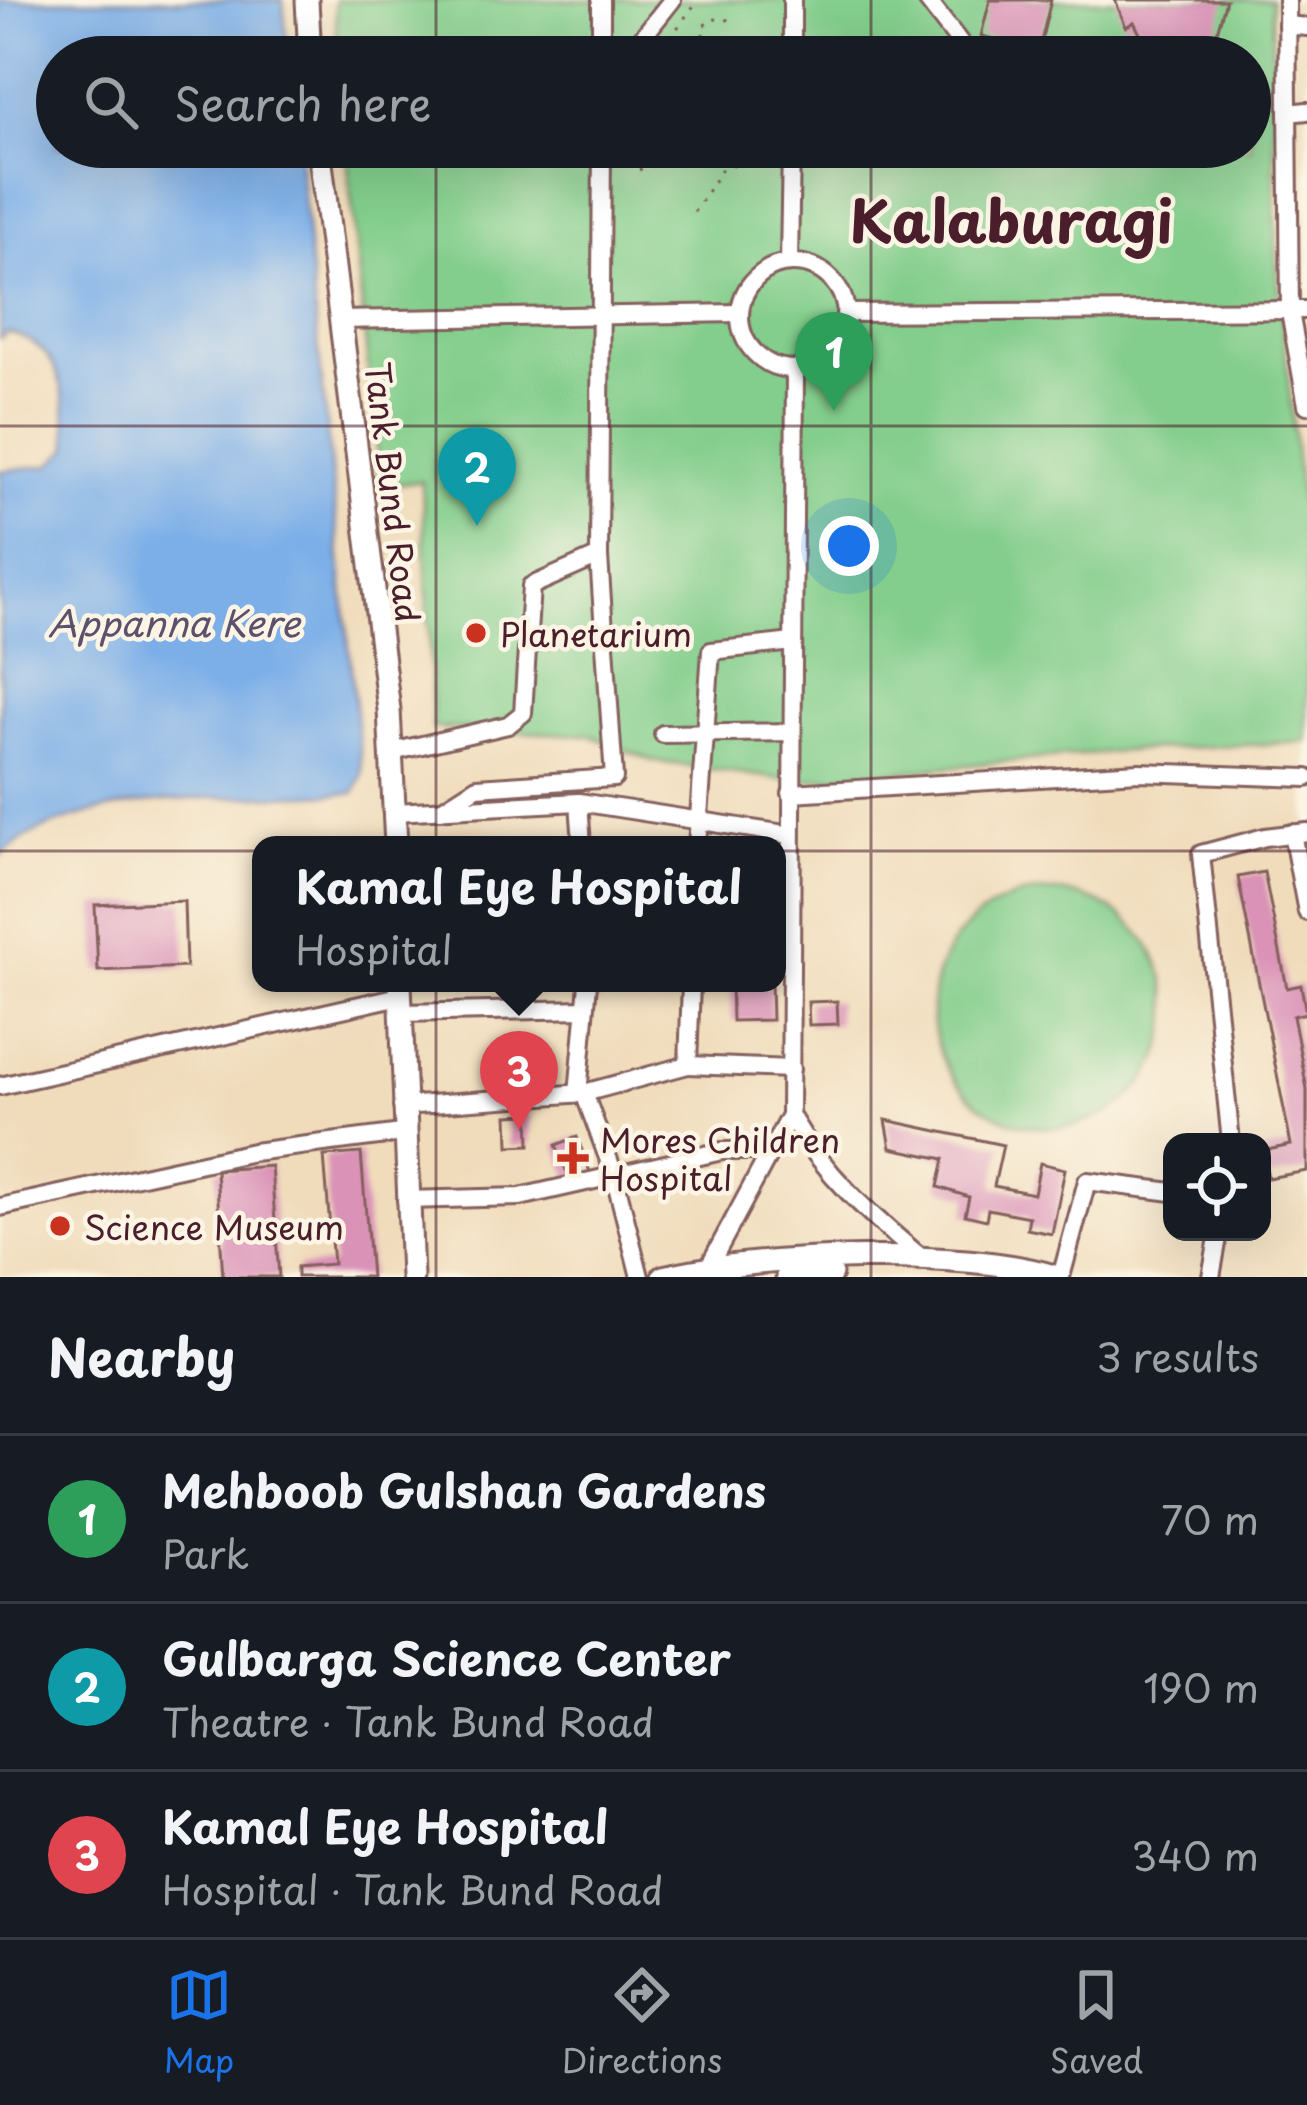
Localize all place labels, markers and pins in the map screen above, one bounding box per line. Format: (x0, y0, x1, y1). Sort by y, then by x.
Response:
pin: 1 (795, 312, 873, 411)
pin: 2 (438, 427, 516, 526)
place label: Planetarium (500, 608, 692, 658)
marker: Planetarium (463, 620, 489, 646)
pin: 3 (480, 1031, 558, 1130)
place label: Mores Children Hospital (600, 1114, 840, 1202)
marker: Mores Children Hospital (557, 1142, 589, 1174)
place label: Science Museum (84, 1201, 344, 1251)
marker: Science Museum (47, 1213, 73, 1239)

